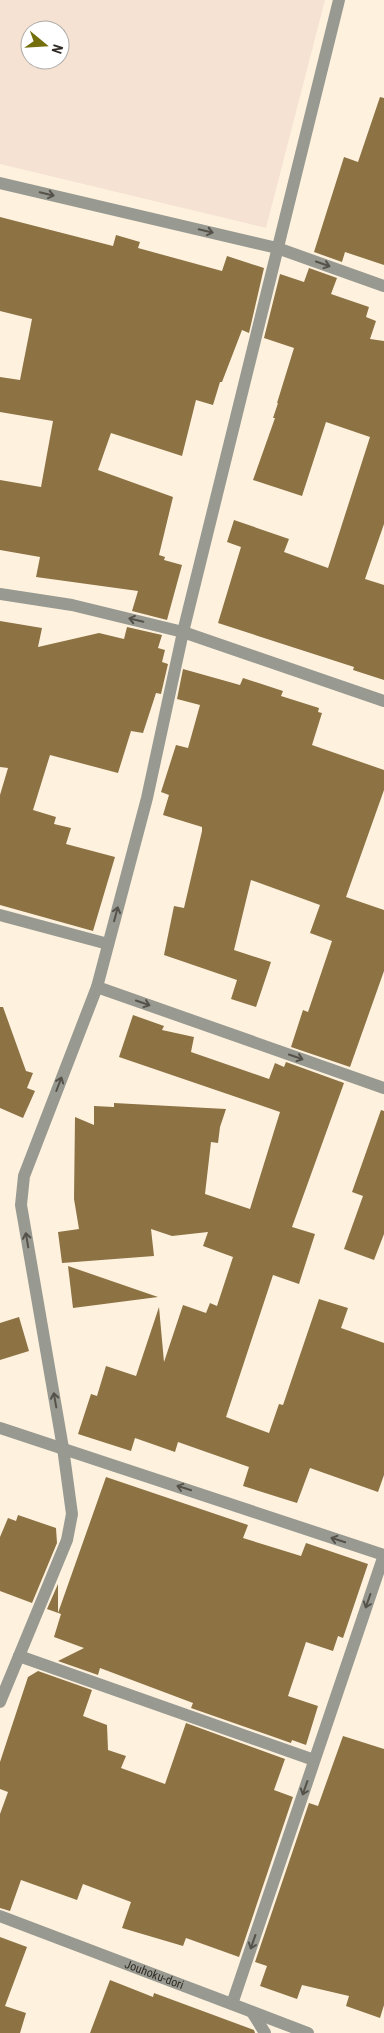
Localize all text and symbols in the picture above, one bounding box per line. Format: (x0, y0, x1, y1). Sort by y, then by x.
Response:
north arrow (20, 20, 70, 70)
text: N (48, 42, 66, 56)
one-way arrow (39, 190, 55, 199)
one-way arrow (197, 227, 213, 236)
one-way arrow (314, 260, 330, 269)
one-way arrow (128, 615, 144, 624)
one-way arrow (112, 906, 122, 922)
one-way arrow (135, 999, 150, 1008)
one-way arrow (288, 1053, 304, 1062)
one-way arrow (56, 1077, 65, 1092)
one-way arrow (21, 1232, 31, 1248)
one-way arrow (49, 1392, 59, 1408)
one-way arrow (176, 1483, 192, 1492)
one-way arrow (330, 1534, 346, 1544)
one-way arrow (363, 1593, 372, 1609)
one-way arrow (300, 1780, 309, 1796)
one-way arrow (247, 1934, 257, 1950)
street label: Jouhoku-dori (123, 1957, 186, 1992)

